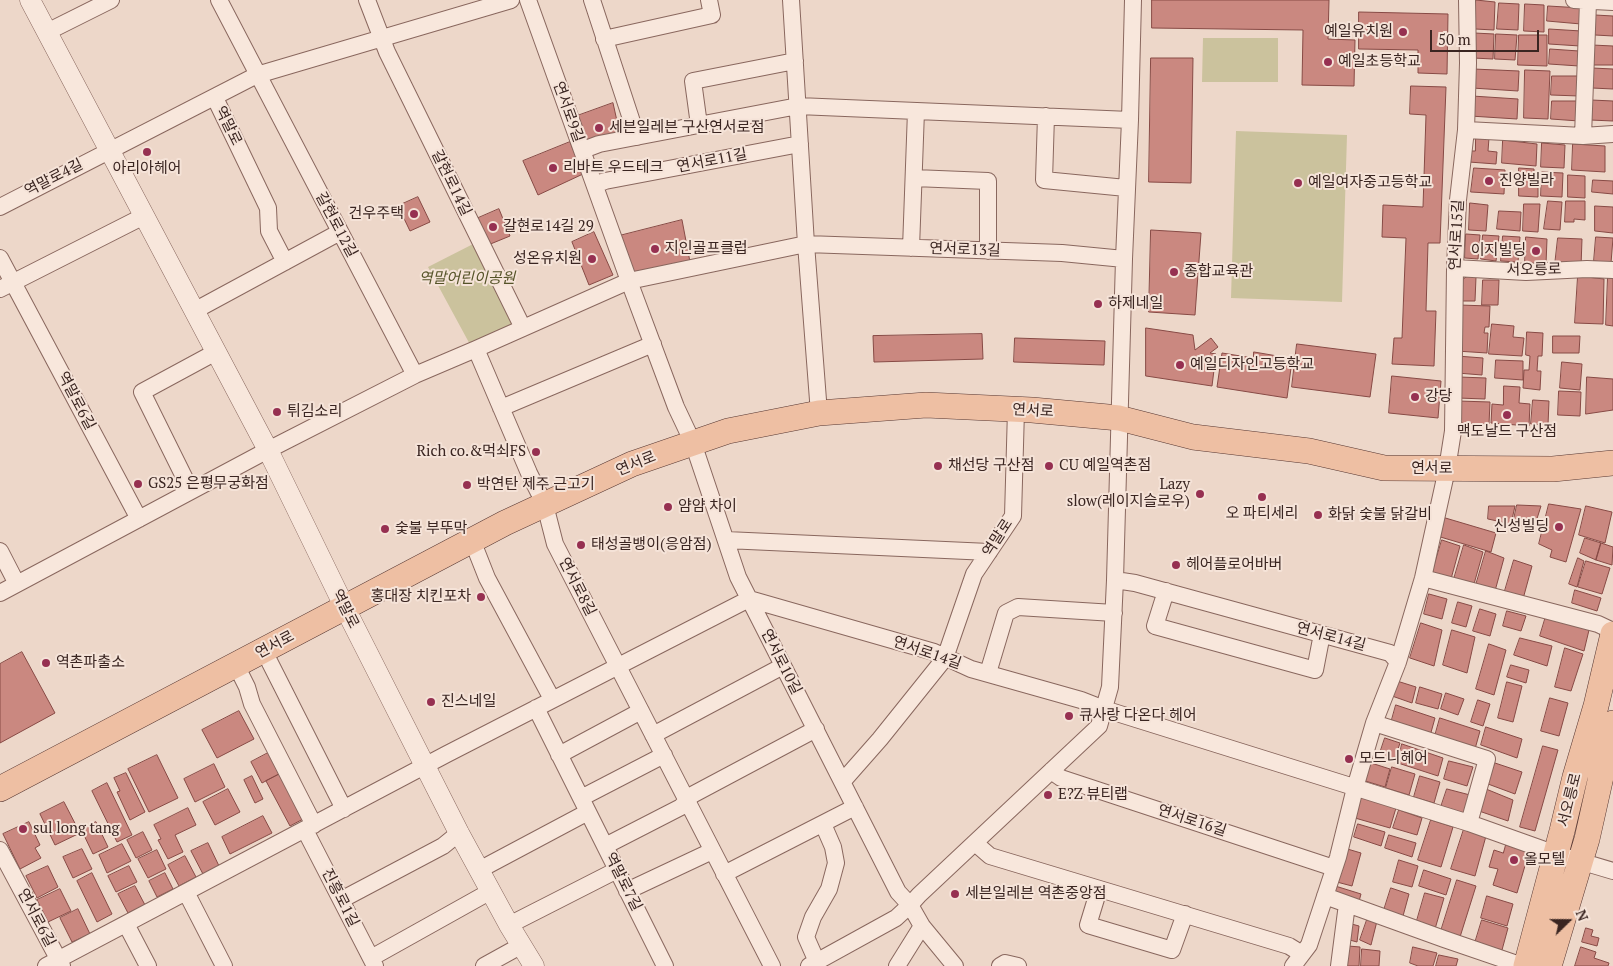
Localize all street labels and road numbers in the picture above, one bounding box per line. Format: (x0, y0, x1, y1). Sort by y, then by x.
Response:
street label: 연서로9길 (549, 79, 587, 145)
street label: 역말로 (211, 103, 245, 149)
street label: 연서로11길 (675, 145, 749, 177)
street label: 갈현로14길 (427, 147, 475, 219)
street label: 역말로4길 (22, 156, 86, 200)
street label: 갈현로12길 (311, 189, 361, 261)
street label: 연서로15길 (1446, 199, 1468, 271)
street label: 연서로13길 (929, 240, 1001, 260)
street label: 서오릉로 (1506, 261, 1562, 279)
street label: 역말로6길 (53, 369, 99, 433)
street label: 연서로 (1012, 401, 1054, 421)
street label: 연서로 (613, 448, 659, 480)
street label: 연서로 (1411, 460, 1453, 478)
street label: 역말로 (979, 516, 1017, 560)
street label: 연서로8길 (555, 555, 599, 619)
street label: 역말로 (328, 586, 362, 632)
street label: 연서로14길 (1294, 619, 1368, 655)
street label: 연서로10길 (757, 626, 805, 698)
street label: 연서로 (252, 627, 298, 663)
street label: 연서로14길 (890, 633, 964, 673)
street label: 서오릉로 (1555, 771, 1585, 829)
street label: 연서로16길 (1155, 801, 1229, 841)
street label: 역말로7길 (601, 850, 645, 914)
street label: 진흥로1길 (318, 866, 362, 930)
street label: 연서로6길 (13, 886, 59, 950)

